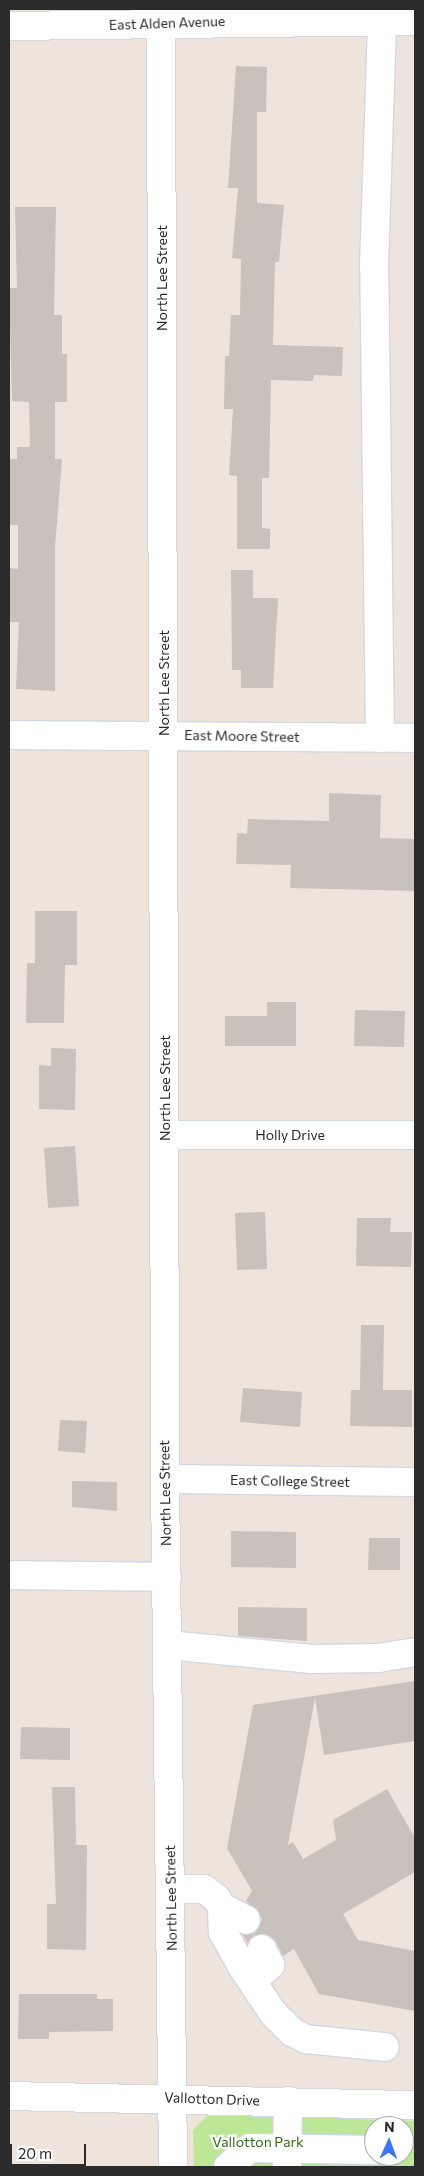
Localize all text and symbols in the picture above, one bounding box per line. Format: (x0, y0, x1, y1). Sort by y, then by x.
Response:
street label: East Alden Avenue (109, 13, 225, 33)
street label: North Lee Street (154, 225, 170, 331)
street label: North Lee Street (156, 630, 172, 736)
street label: East Moore Street (184, 727, 300, 745)
street label: North Lee Street (157, 1035, 173, 1141)
street label: Holly Drive (255, 1127, 325, 1143)
street label: North Lee Street (156, 1440, 174, 1546)
street label: East College Street (230, 1472, 350, 1490)
street label: North Lee Street (162, 1845, 180, 1951)
street label: Vallotton Drive (164, 2089, 260, 2109)
north arrow (364, 2116, 414, 2166)
text: N (384, 2118, 395, 2135)
scale bar (12, 2134, 89, 2166)
park label: Vallotton Park (212, 2134, 304, 2150)
text: 20 m (18, 2144, 52, 2162)

